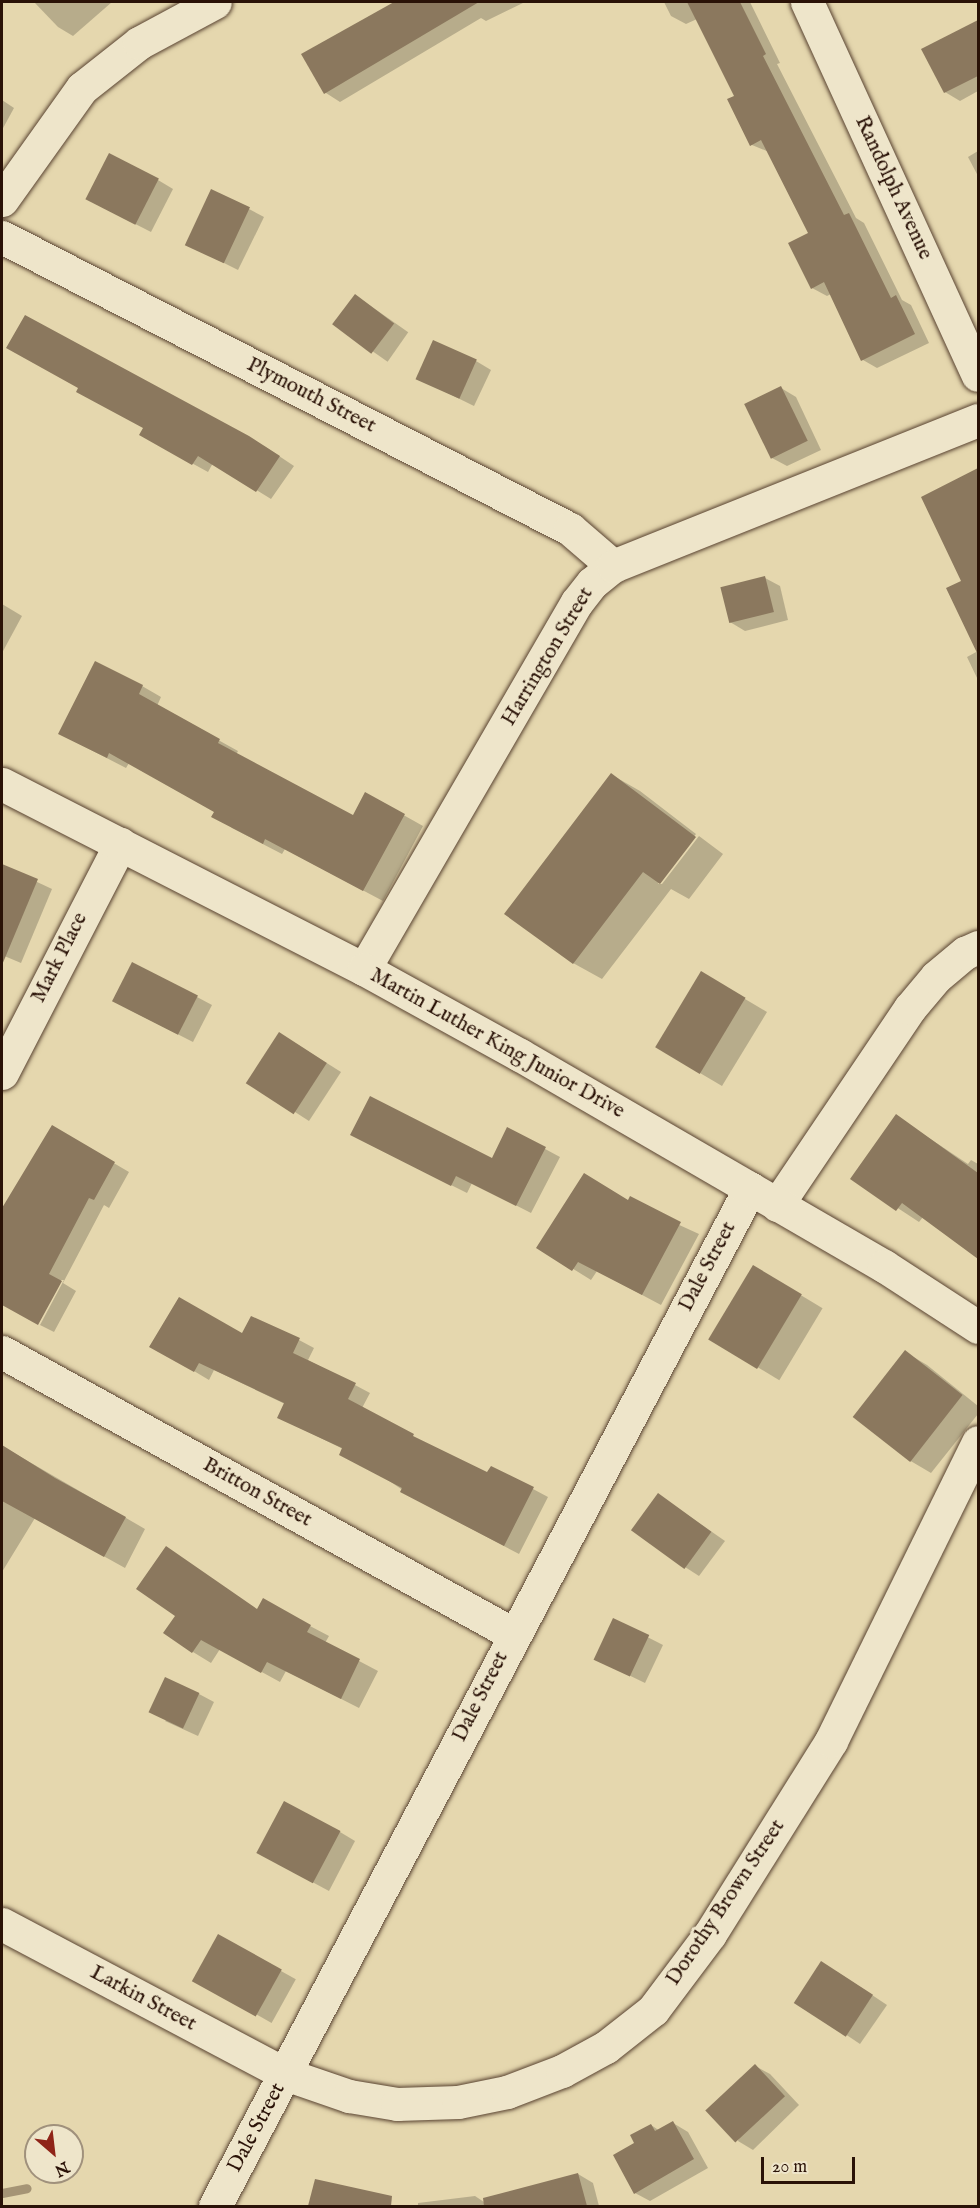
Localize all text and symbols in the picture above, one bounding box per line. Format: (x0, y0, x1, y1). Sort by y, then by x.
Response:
street label: Randolph Avenue (849, 112, 937, 264)
street label: Plymouth Street (242, 353, 380, 439)
street label: Harrington Street (497, 583, 599, 731)
street label: Mark Place (27, 909, 93, 1007)
street label: Martin Luther King Junior Drive (365, 963, 629, 1125)
street label: Dale Street (674, 1218, 742, 1316)
street label: Britton Street (198, 1453, 316, 1533)
street label: Dale Street (448, 1648, 514, 1746)
street label: Dorothy Brown Street (661, 1815, 791, 1991)
street label: Larkin Street (86, 1961, 200, 2037)
street label: Dale Street (223, 2079, 291, 2177)
north arrow (24, 2124, 84, 2184)
scale bar (764, 2145, 858, 2183)
text: N (51, 2156, 72, 2180)
text: 20 m (772, 2156, 807, 2179)

